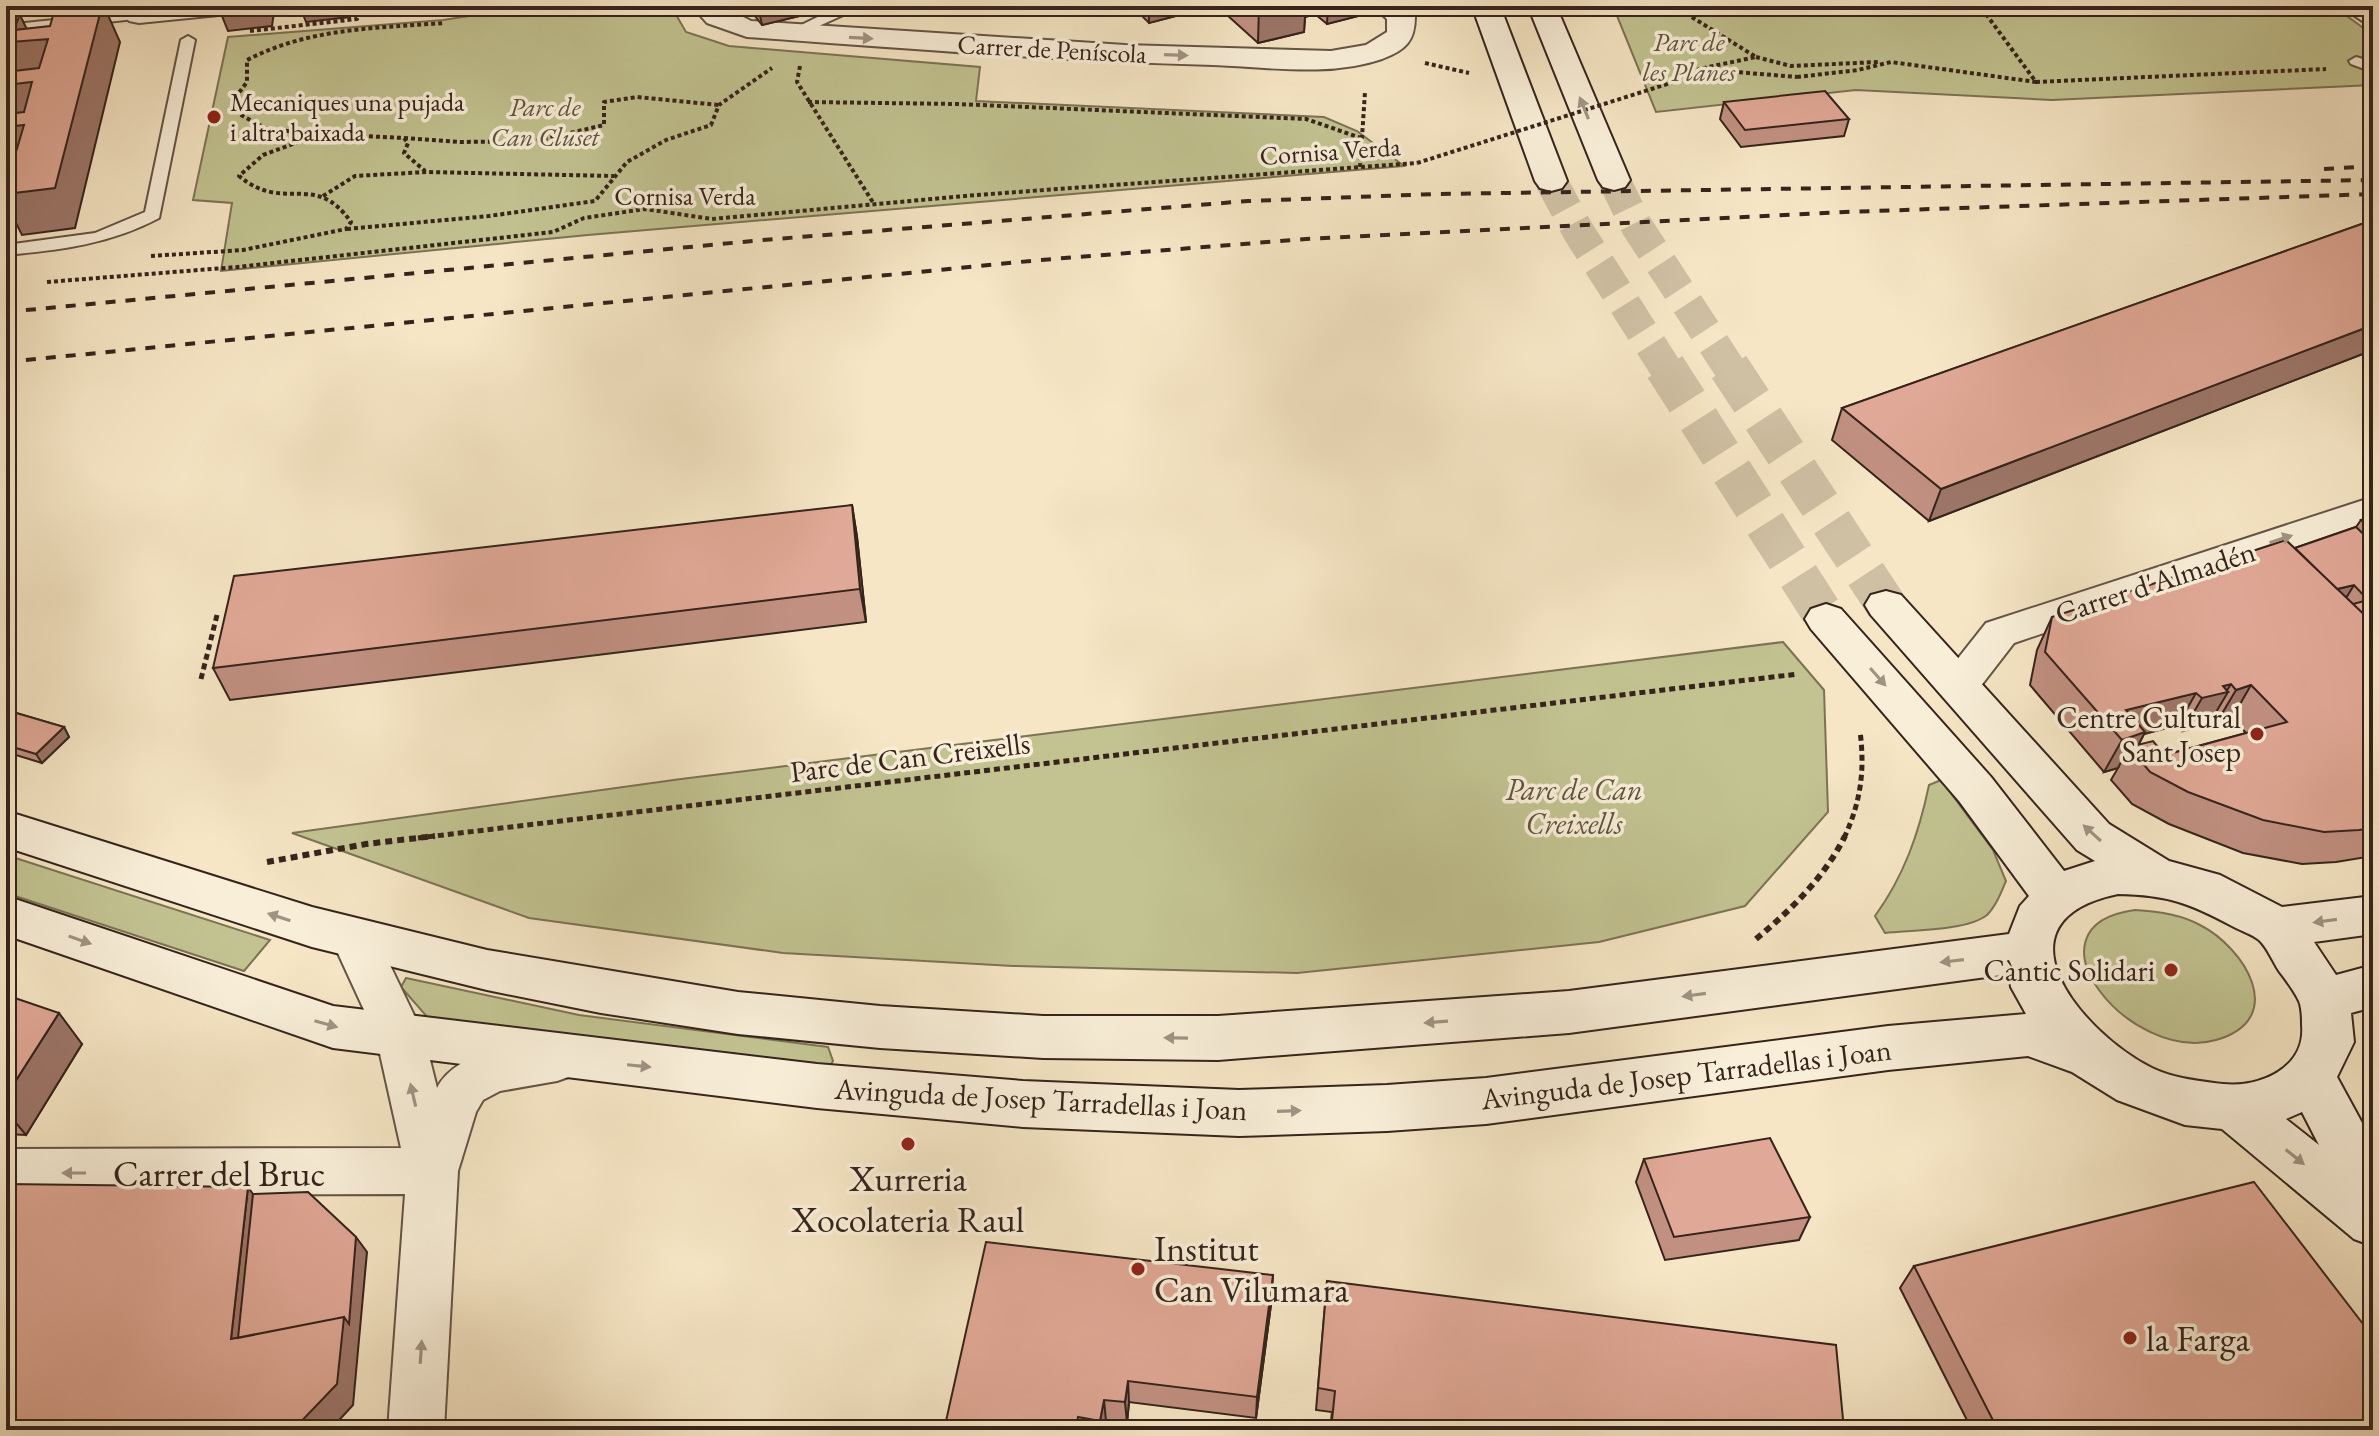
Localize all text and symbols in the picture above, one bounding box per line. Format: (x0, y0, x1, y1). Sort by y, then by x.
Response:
park label: Parc de les Planes (1643, 25, 1736, 89)
street label: Carrer de Peníscola (956, 27, 1148, 71)
one-way arrow (849, 32, 874, 45)
one-way arrow (1164, 49, 1189, 62)
place label: Mecaniques una pujada i altra baixada (230, 85, 465, 149)
park label: Parc de Can Cluset (491, 90, 601, 154)
one-way arrow (1577, 96, 1590, 120)
marker: Mecaniques una pujada i altra baixada (205, 108, 223, 126)
street label: Cornisa Verda (1258, 129, 1402, 173)
street label: Cornisa Verda (614, 179, 756, 213)
street label: Carrer d'Almadén (2050, 531, 2260, 633)
one-way arrow (2269, 533, 2293, 545)
one-way arrow (1869, 667, 1886, 687)
place label: Centre Cultural Sant Josep (2056, 698, 2241, 771)
street label: Parc de Can Creixells (788, 723, 1032, 791)
marker: Centre Cultural Sant Josep (2248, 725, 2266, 743)
park label: Parc de Can Creixells (1505, 770, 1643, 843)
one-way arrow (2082, 825, 2102, 842)
one-way arrow (267, 910, 291, 922)
one-way arrow (2312, 915, 2337, 928)
one-way arrow (68, 935, 92, 947)
place label: Càntic Solidari (1983, 951, 2155, 990)
one-way arrow (1939, 954, 1964, 967)
marker: Càntic Solidari (2162, 961, 2180, 979)
one-way arrow (1681, 988, 1706, 1001)
one-way arrow (1423, 1016, 1448, 1029)
one-way arrow (314, 1018, 338, 1031)
street label: Avinguda de Josep Tarradellas i Joan (1477, 1029, 1894, 1119)
one-way arrow (1163, 1032, 1188, 1044)
one-way arrow (627, 1060, 652, 1073)
street label: Avinguda de Josep Tarradellas i Joan (833, 1069, 1249, 1129)
one-way arrow (406, 1082, 419, 1107)
one-way arrow (1277, 1105, 1302, 1118)
marker: Xurreria Xocolateria Raul (899, 1135, 917, 1153)
one-way arrow (2284, 1148, 2304, 1165)
street label: Carrer del Bruc (113, 1150, 325, 1197)
place label: Xurreria Xocolateria Raul (791, 1155, 1024, 1243)
one-way arrow (61, 1167, 86, 1179)
place label: Institut Can Vilumara (1154, 1225, 1349, 1313)
marker: Institut Can Vilumara (1129, 1260, 1147, 1278)
place label: la Farga (2146, 1315, 2251, 1362)
marker: la Farga (2121, 1329, 2139, 1347)
one-way arrow (415, 1339, 428, 1364)

